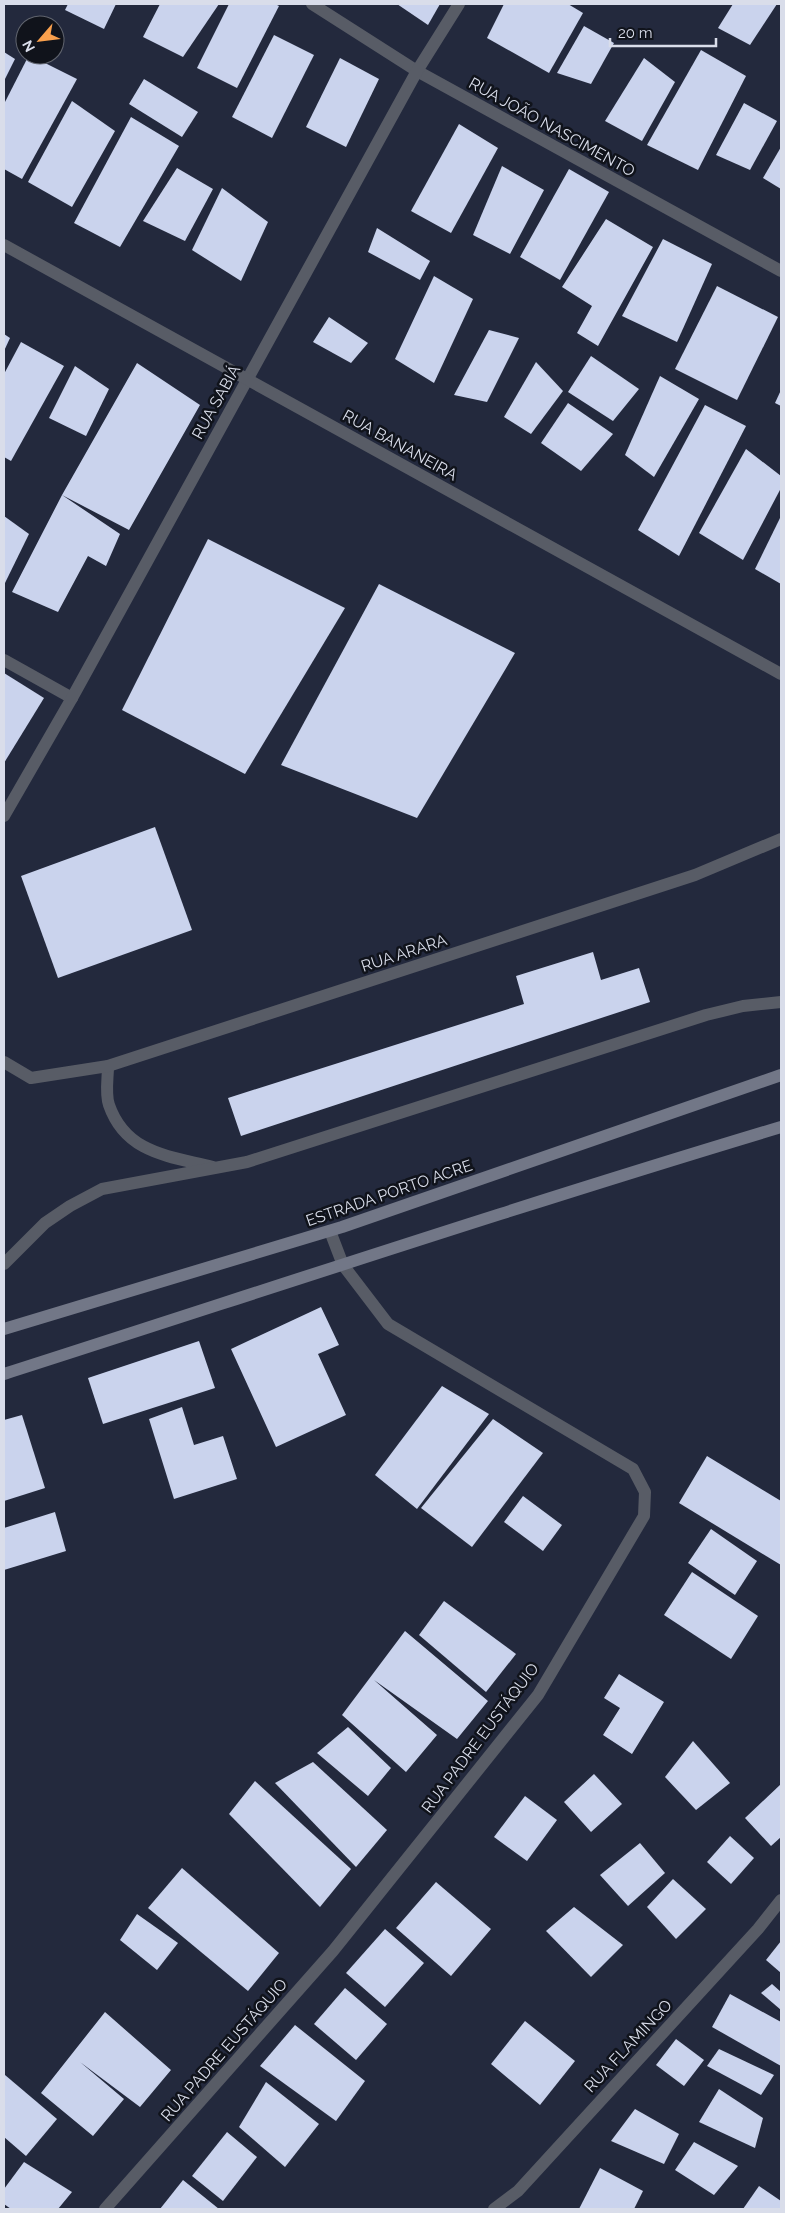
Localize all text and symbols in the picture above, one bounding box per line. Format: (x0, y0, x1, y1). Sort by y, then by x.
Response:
north arrow (15, 15, 65, 65)
scale bar (610, 15, 716, 47)
text: 20 m (618, 24, 653, 42)
text: N (19, 38, 38, 55)
street label: RUA JOÃO NASCIMENTO (466, 72, 639, 181)
street label: RUA SABIÁ (187, 361, 244, 443)
street label: RUA BANANEIRA (339, 406, 461, 484)
street label: RUA ARARA (359, 930, 450, 976)
street label: ESTRADA PORTO ACRE (303, 1156, 475, 1230)
street label: RUA PADRE EUSTÁQUIO (417, 1659, 543, 1817)
street label: RUA PADRE EUSTÁQUIO (156, 1974, 291, 2125)
street label: RUA FLAMINGO (580, 1996, 676, 2096)

